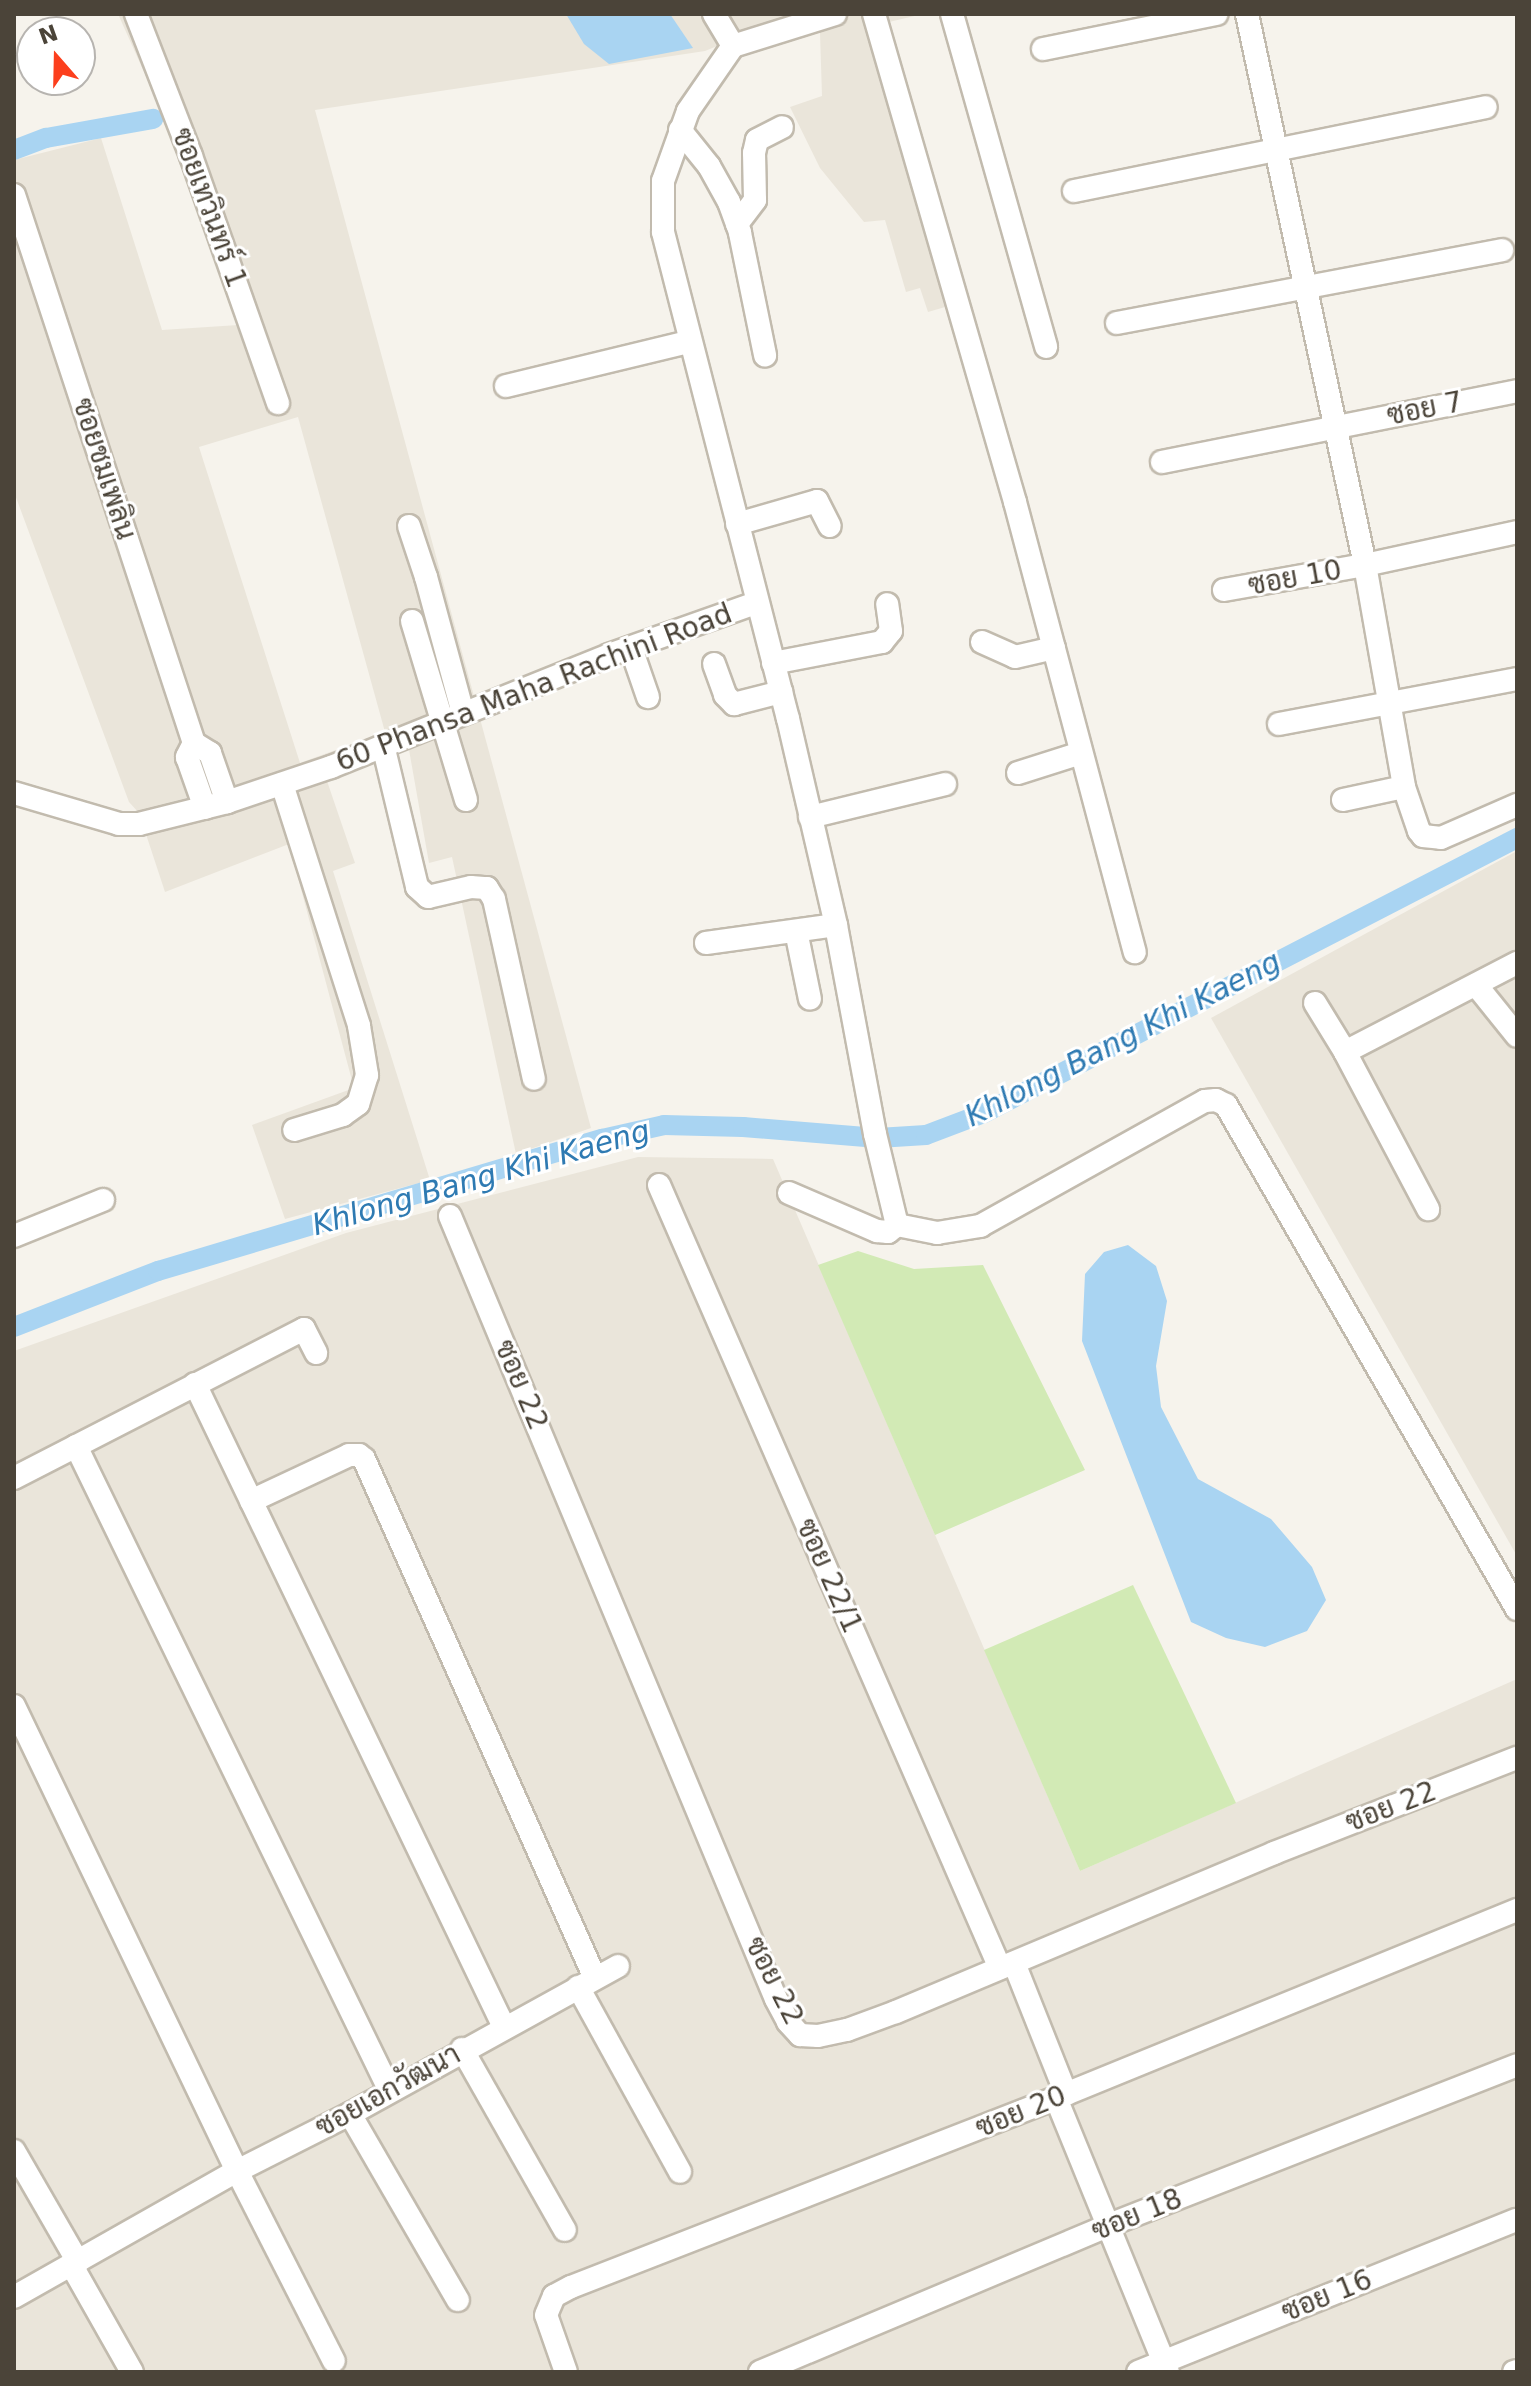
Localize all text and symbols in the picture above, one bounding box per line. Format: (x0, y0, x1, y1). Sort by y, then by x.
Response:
north arrow (16, 16, 96, 96)
text: N (35, 20, 61, 50)
street label: ซอยเทวินทร์ 1 (165, 124, 253, 292)
street label: ซอย 7 (1384, 385, 1466, 433)
street label: ซอยชมเพลิน (65, 394, 143, 544)
street label: ซอย 10 (1246, 553, 1344, 603)
street label: 60 Phansa Maha Rachini Road (331, 597, 737, 779)
water label: Khlong Bang Khi Kaeng (959, 944, 1287, 1134)
water label: Khlong Bang Khi Kaeng (308, 1113, 654, 1243)
street label: ซอย 22 (487, 1335, 555, 1435)
street label: ซอย 22/1 (789, 1514, 869, 1638)
street label: ซอย 22 (1341, 1774, 1441, 1840)
street label: ซอย 22 (738, 1931, 810, 2031)
street label: ซอยเอกวัฒนา (310, 2038, 466, 2144)
street label: ซอย 20 (971, 2079, 1071, 2145)
street label: ซอย 18 (1087, 2182, 1187, 2248)
street label: ซอย 16 (1277, 2263, 1377, 2329)

